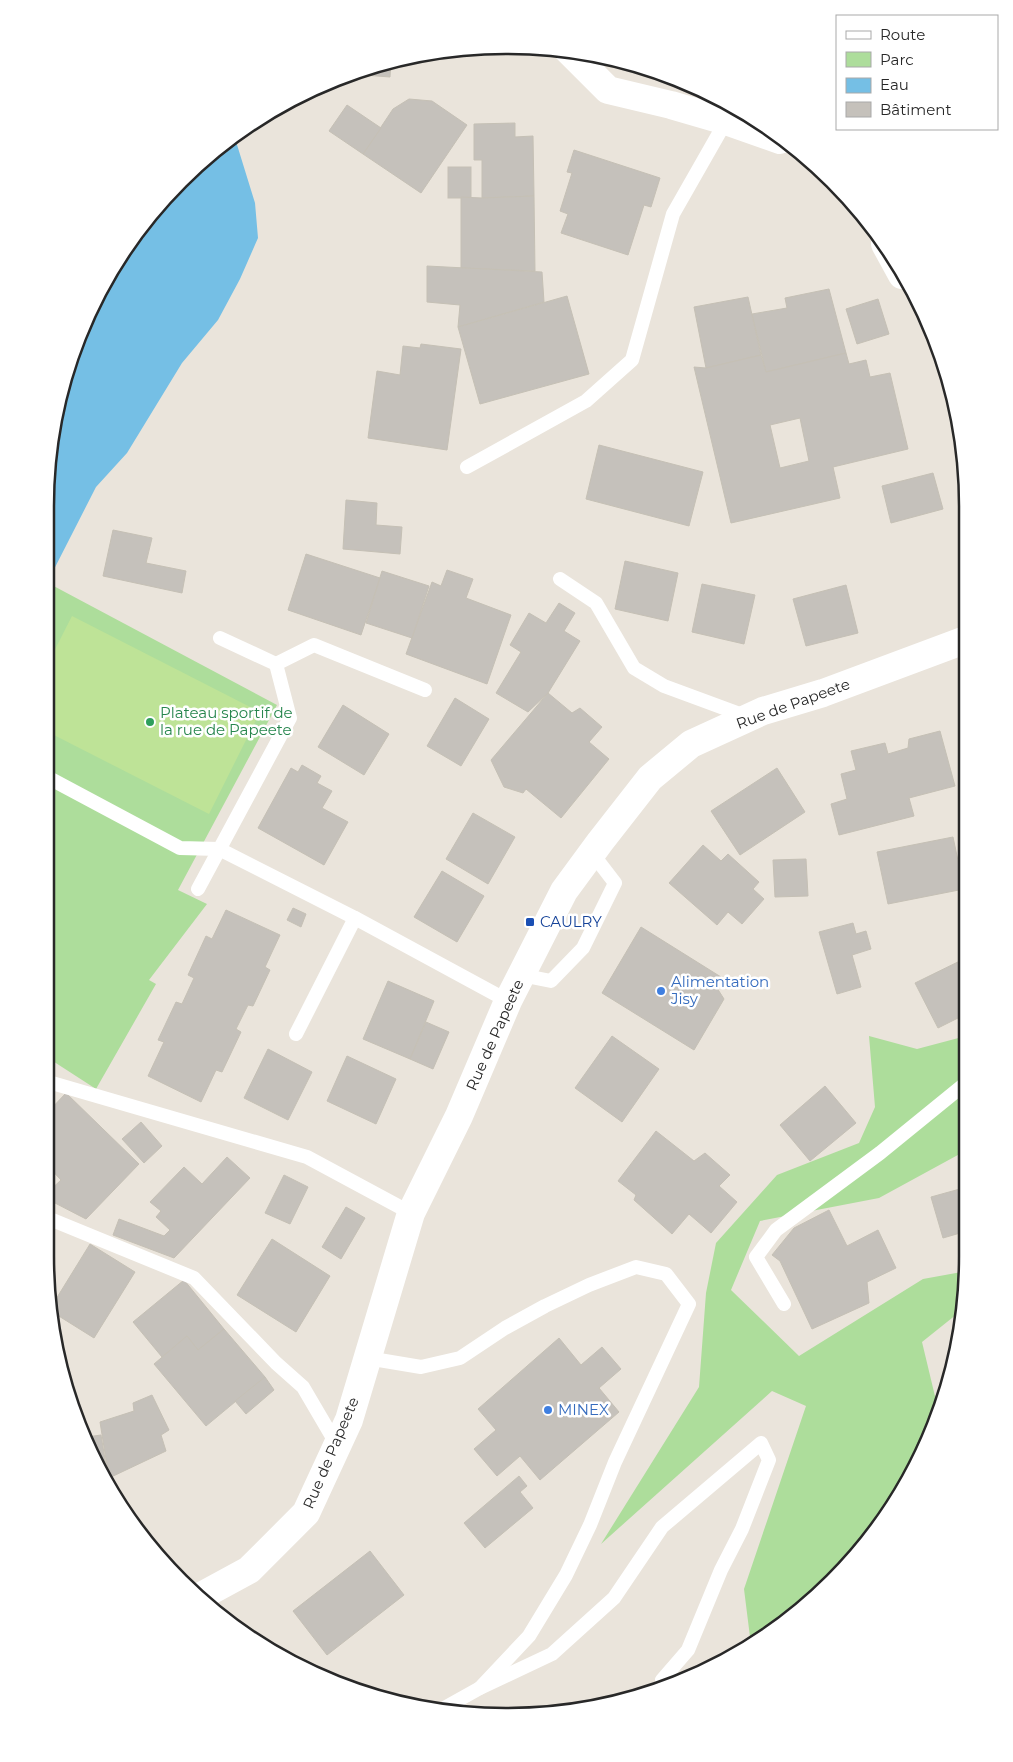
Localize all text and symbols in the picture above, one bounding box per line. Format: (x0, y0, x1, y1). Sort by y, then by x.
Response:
legend (836, 15, 998, 130)
text: Route (880, 25, 925, 44)
text: Parc (880, 50, 914, 69)
text: Eau (880, 75, 909, 94)
text: Bâtiment (880, 100, 952, 119)
street label: Rue de Papeete (733, 674, 852, 733)
place label: Plateau sportif de la rue de Papeete (160, 703, 293, 739)
marker: Plateau sportif de la rue de Papeete (144, 716, 156, 728)
place label: CAULRY (540, 912, 602, 931)
marker: CAULRY (524, 916, 536, 928)
place label: Alimentation Jisy (670, 972, 769, 1008)
street label: Rue de Papeete (462, 976, 528, 1093)
marker: Alimentation Jisy (655, 985, 667, 997)
street label: Rue de Papeete (298, 1394, 363, 1512)
place label: MINEX (558, 1400, 609, 1419)
marker: MINEX (542, 1404, 554, 1416)

